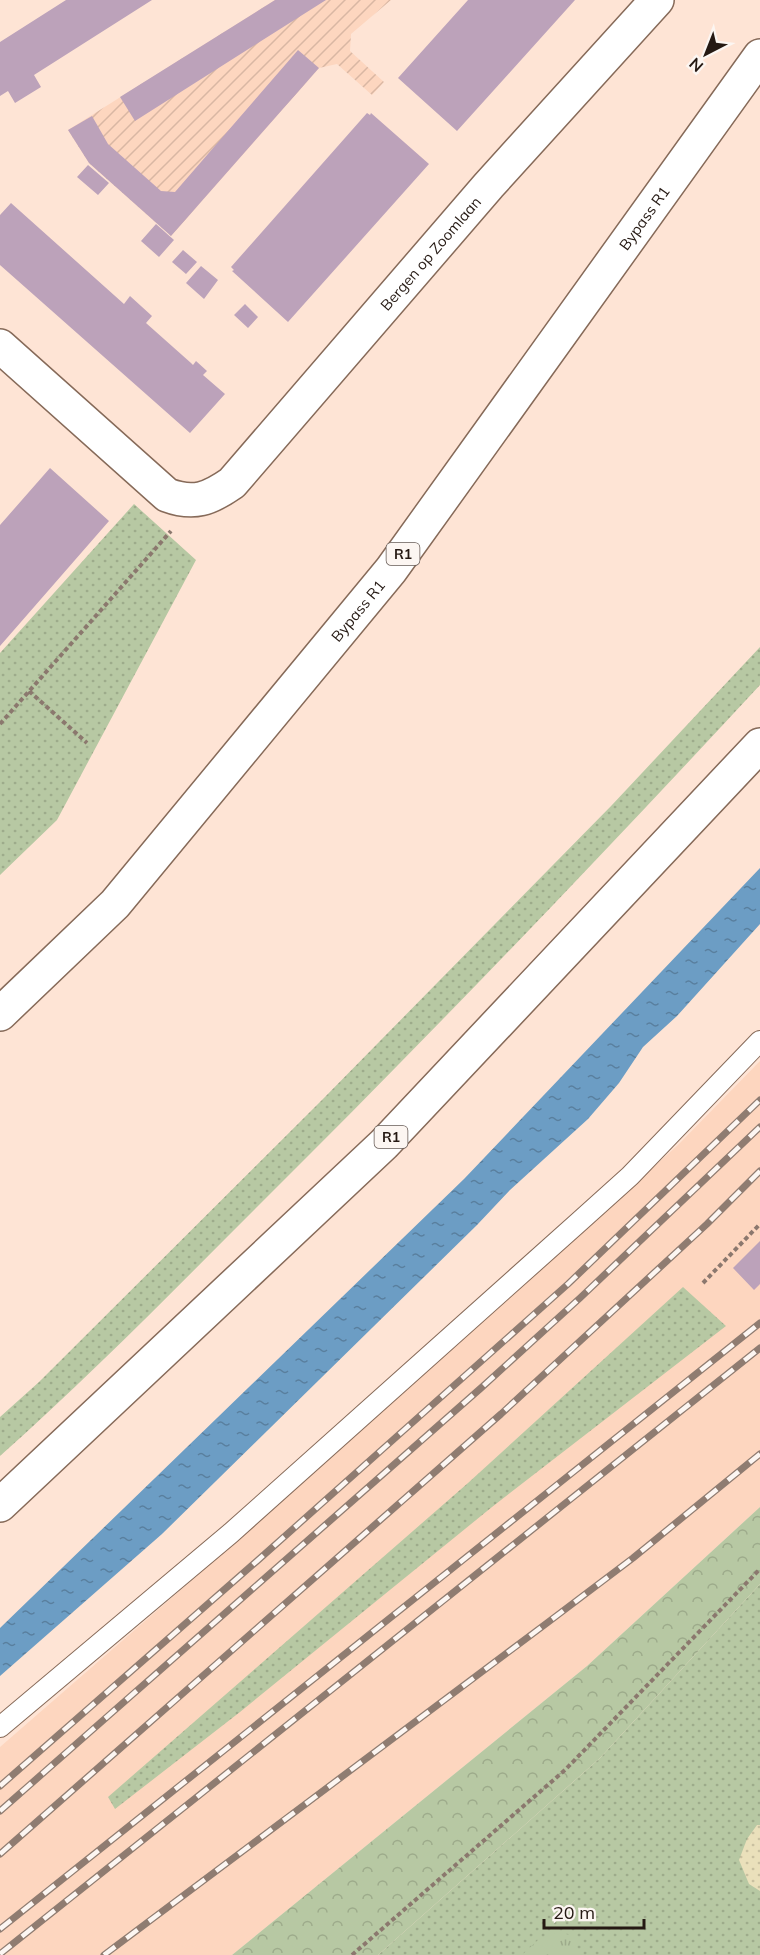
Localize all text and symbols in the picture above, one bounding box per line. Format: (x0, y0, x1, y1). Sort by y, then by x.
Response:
north arrow (676, 24, 736, 84)
text: N (685, 54, 707, 77)
street label: Bypass R1 (614, 182, 673, 254)
street label: Bergen op Zoomlaan (376, 192, 485, 314)
road number: R1 (386, 543, 420, 565)
street label: Bypass R1 (327, 576, 389, 645)
road number: R1 (374, 1126, 408, 1148)
scale bar (544, 1892, 644, 1930)
text: 20 m (553, 1901, 595, 1924)

